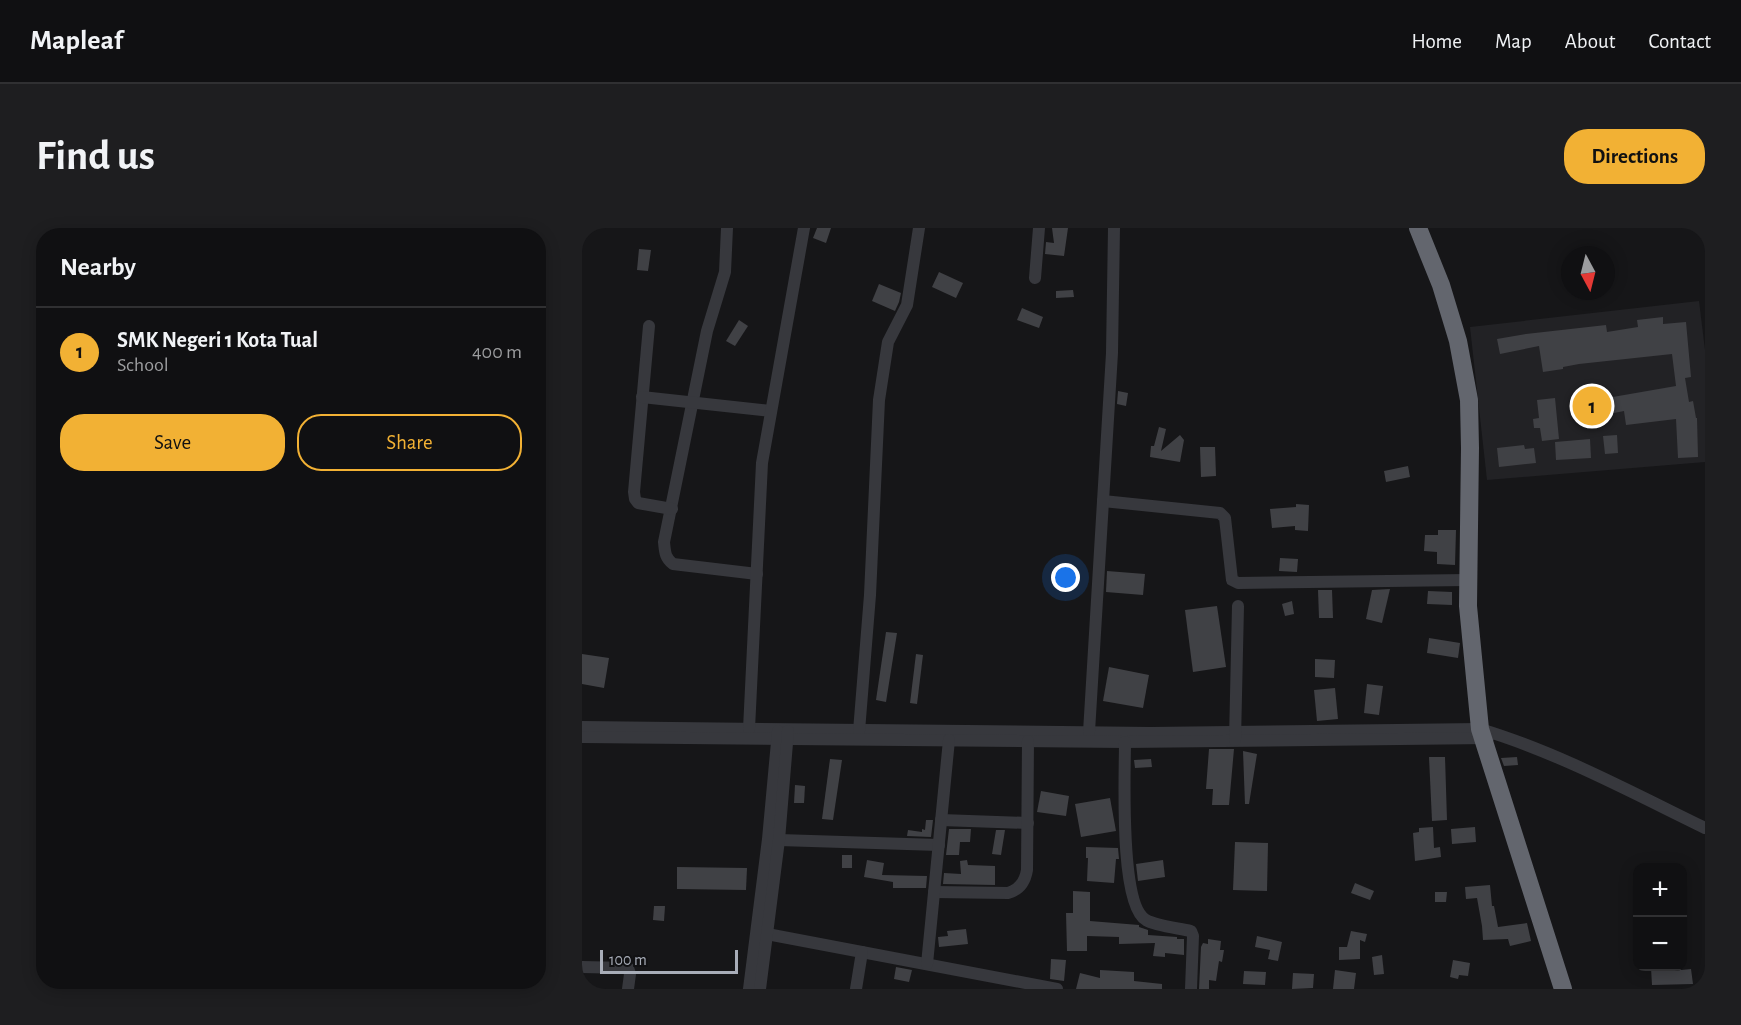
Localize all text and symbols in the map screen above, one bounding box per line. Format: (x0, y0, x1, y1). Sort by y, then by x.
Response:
text: Mapleaf (30, 27, 123, 55)
text: Home (1411, 31, 1462, 52)
text: Map (1495, 31, 1532, 52)
text: About (1565, 31, 1615, 52)
text: Contact (1648, 31, 1711, 52)
button: Directions (1564, 129, 1705, 184)
text: Find us (36, 135, 155, 177)
north arrow (1561, 246, 1615, 300)
text: Nearby (60, 254, 136, 280)
text: SMK Negeri 1 Kota Tual (117, 329, 318, 351)
text: 1 (76, 342, 83, 362)
text: 400 m (472, 342, 522, 362)
text: School (117, 355, 169, 375)
pin: 1 (1572, 384, 1612, 429)
button: Save (60, 414, 285, 471)
button: Share (297, 414, 522, 471)
your location (1051, 563, 1080, 592)
map controls (1633, 863, 1687, 971)
button: + (1633, 863, 1687, 917)
button: − (1633, 917, 1687, 971)
scale bar (600, 947, 738, 974)
text: 100 m (609, 952, 647, 968)

